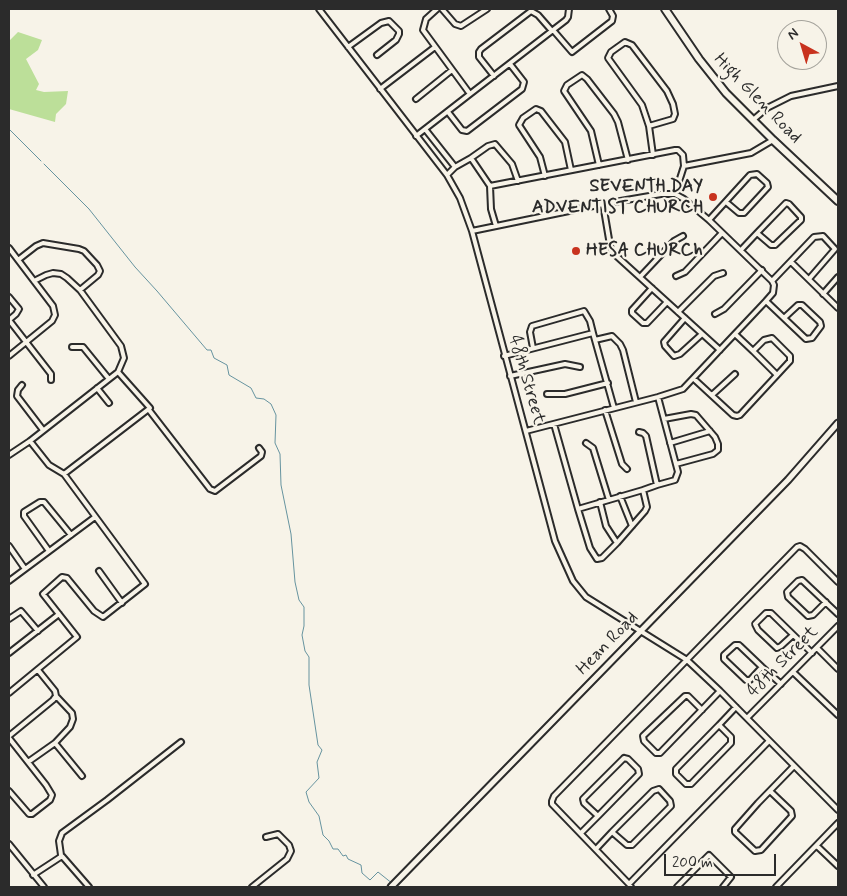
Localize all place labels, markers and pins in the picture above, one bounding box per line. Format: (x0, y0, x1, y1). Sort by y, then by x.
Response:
place label: SEVENTH DAY ADVENTIST CHURCH (532, 176, 703, 218)
marker: SEVENTH DAY ADVENTIST CHURCH (707, 191, 719, 203)
place label: HESA CHURCh (586, 240, 703, 262)
marker: HESA CHURCh (570, 245, 582, 257)

